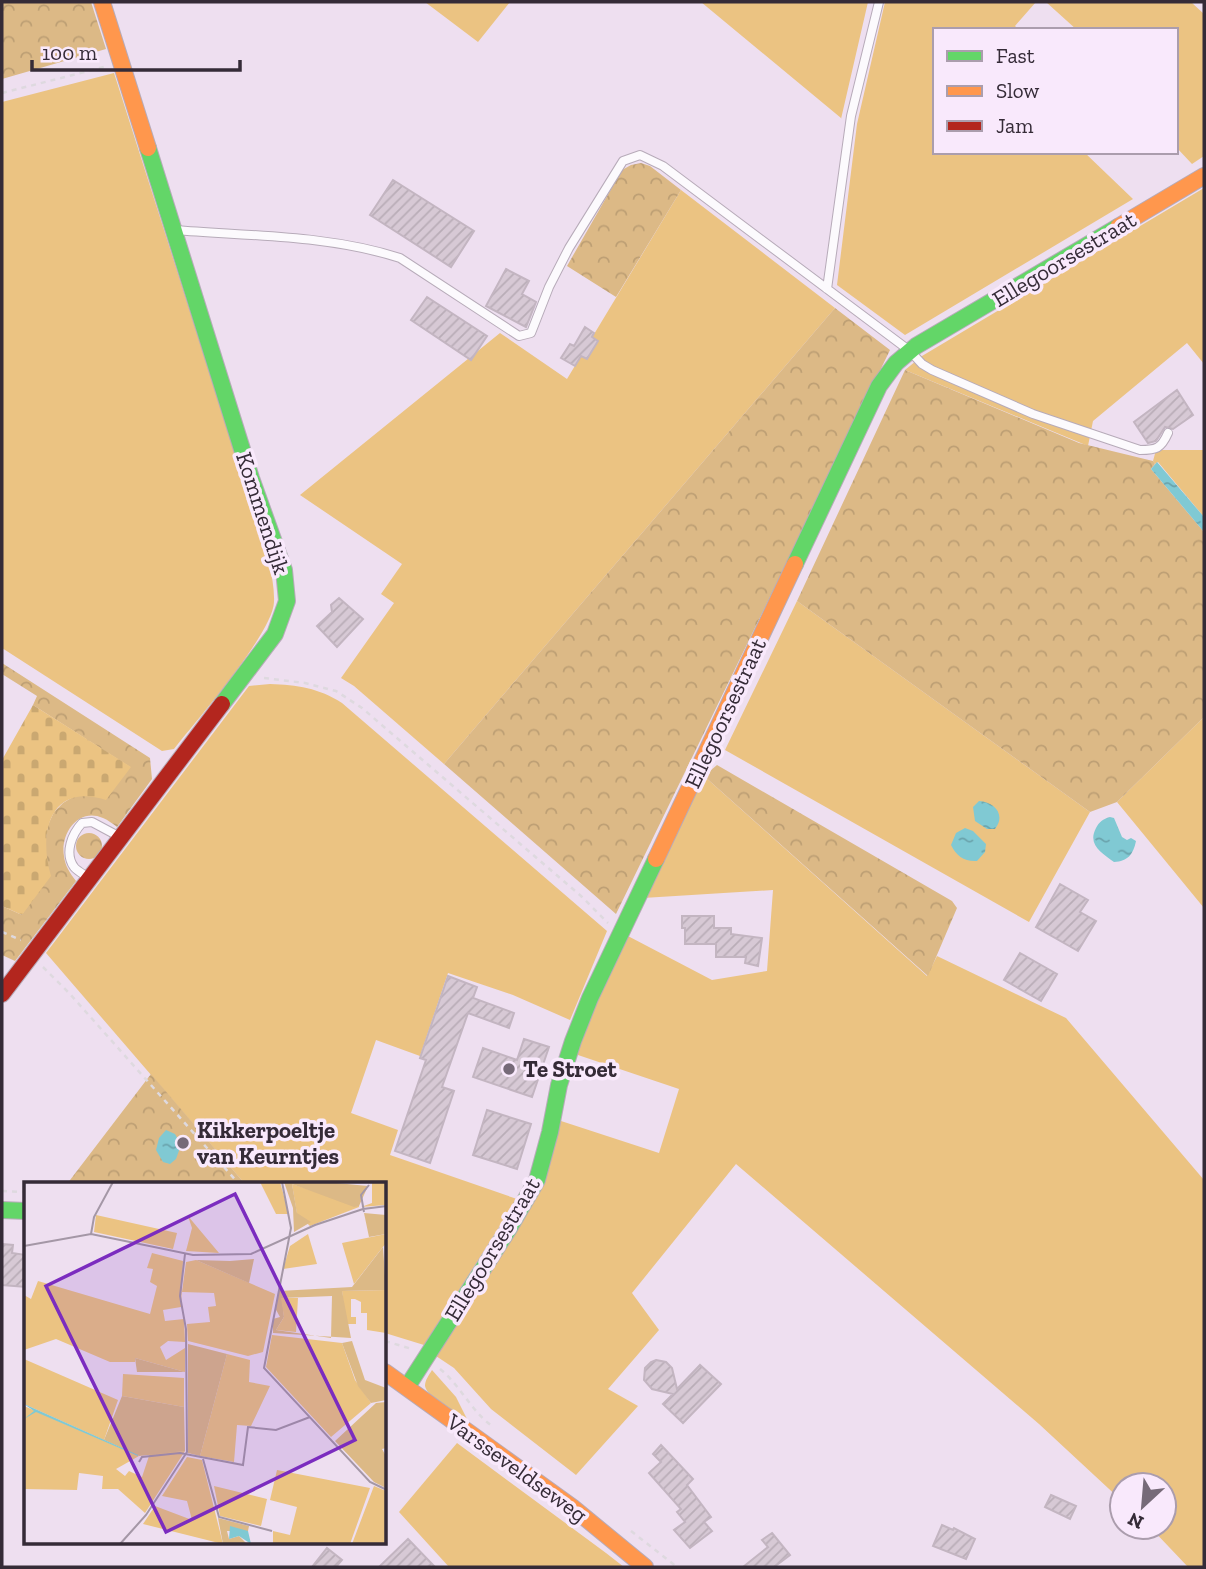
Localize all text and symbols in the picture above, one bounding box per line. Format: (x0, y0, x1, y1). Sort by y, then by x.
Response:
scale bar (32, 28, 240, 72)
legend (933, 28, 1178, 154)
text: 100 m (42, 40, 97, 65)
text: Fast (996, 43, 1035, 68)
text: Slow (996, 78, 1039, 103)
text: Jam (996, 113, 1033, 138)
street label: Ellegoorsestraat (987, 205, 1141, 313)
street label: Kommendijk (230, 448, 296, 578)
street label: Ellegoorsestraat (678, 633, 772, 792)
place label: Te Stroet (523, 1055, 618, 1083)
marker: Te Stroet (501, 1061, 517, 1077)
place label: Kikkerpoeltje van Keurntjes (197, 1116, 339, 1170)
marker: Kikkerpoeltje van Keurntjes (175, 1135, 191, 1151)
street label: Ellegoorsestraat (438, 1172, 546, 1326)
inset map (24, 1182, 387, 1544)
street label: Varsseveldseweg (440, 1407, 593, 1529)
north arrow (1108, 1471, 1178, 1541)
text: N (1124, 1507, 1147, 1534)

